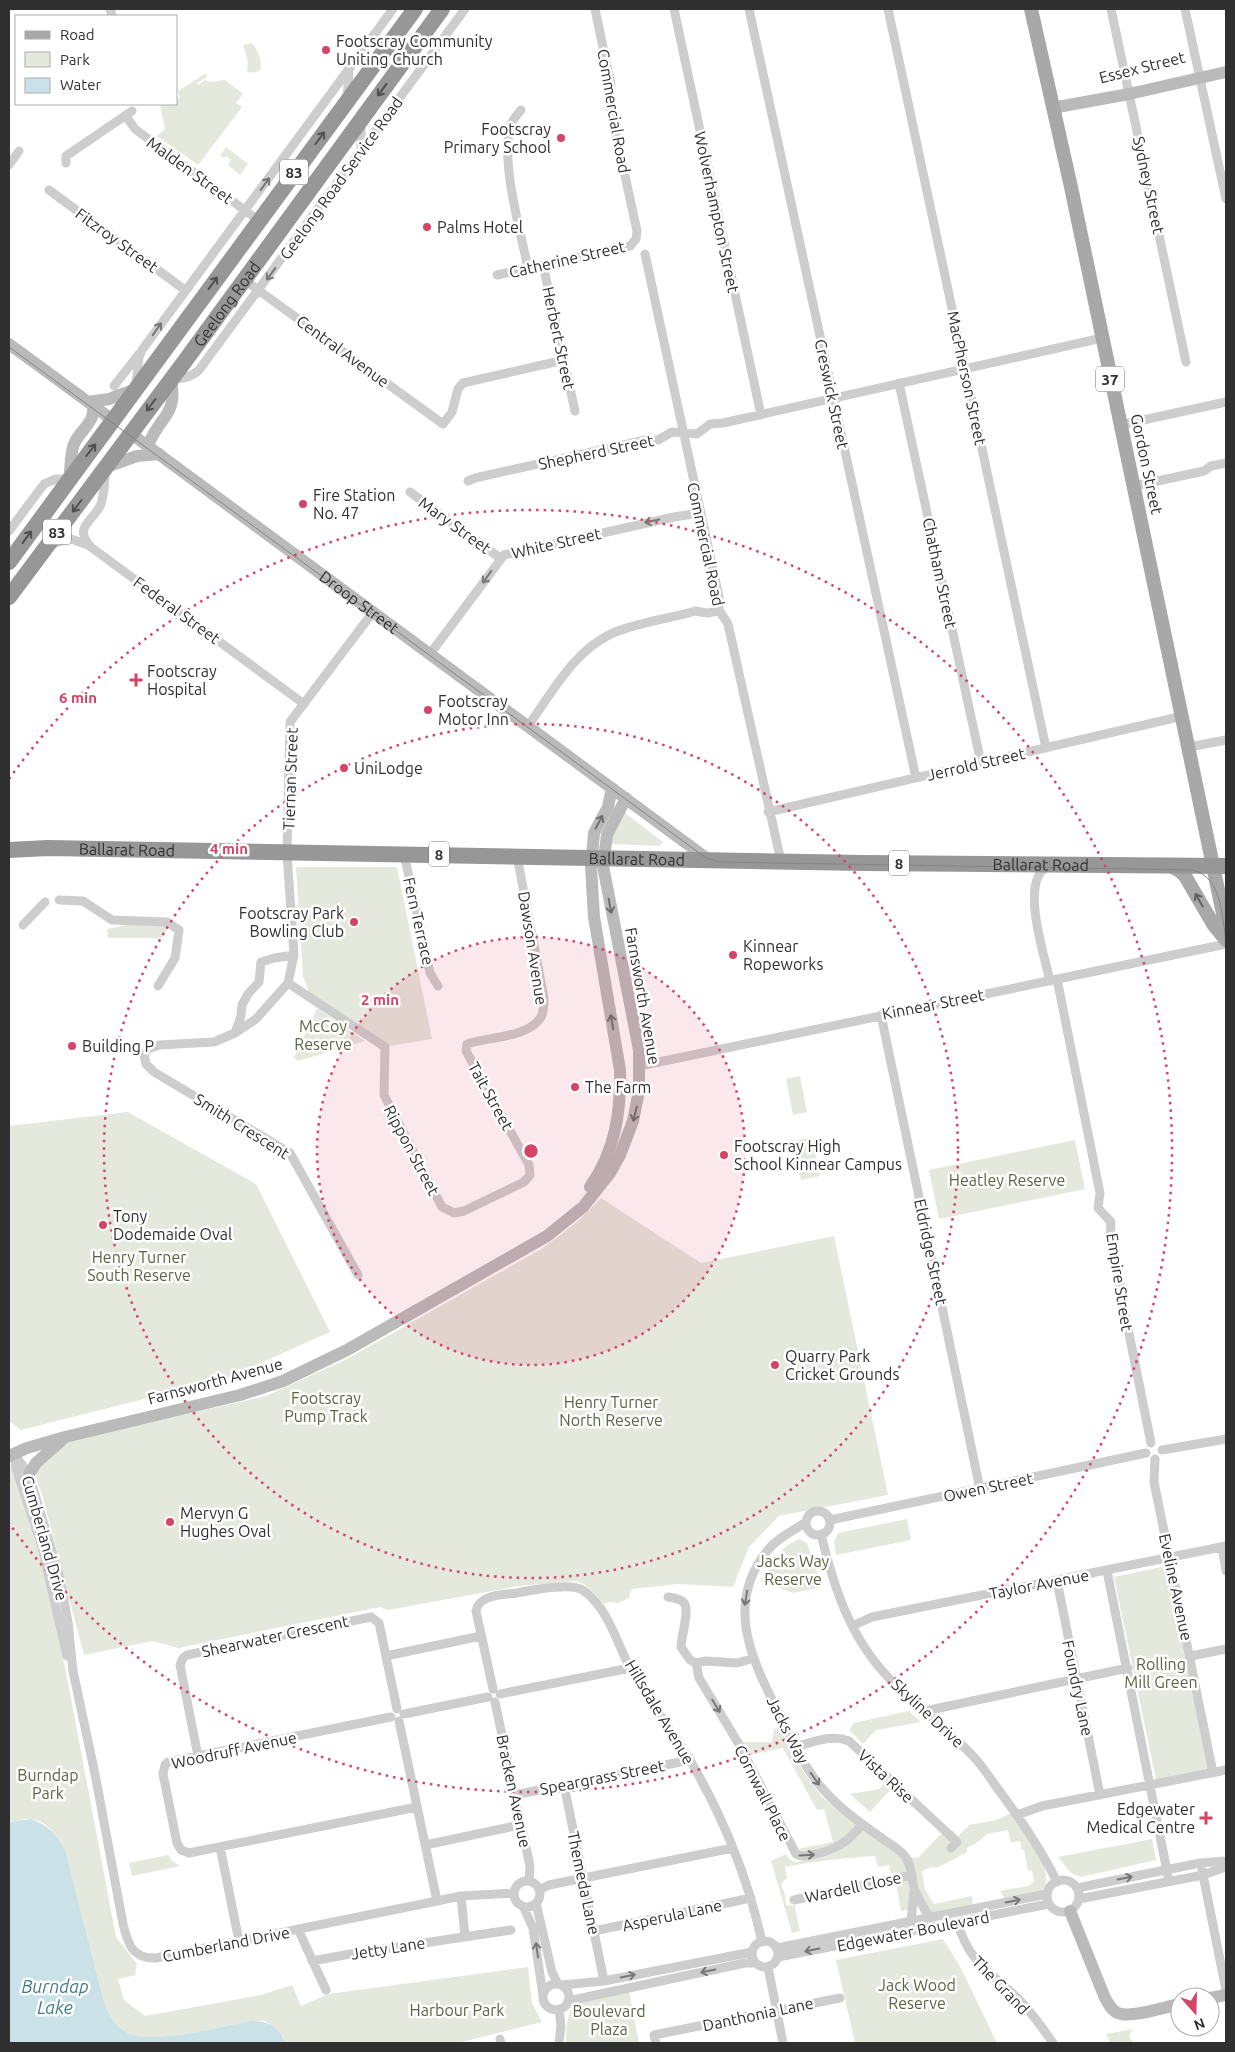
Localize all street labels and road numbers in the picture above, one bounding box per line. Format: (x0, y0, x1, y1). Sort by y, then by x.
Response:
street label: Commercial Road (594, 47, 634, 175)
street label: Essex Street (1097, 47, 1188, 86)
street label: Geelong Road Service Road (276, 93, 406, 263)
street label: Wolverhampton Street (691, 130, 743, 295)
street label: Malden Street (143, 133, 237, 208)
street label: Sydney Street (1130, 135, 1168, 236)
road number: 83 (280, 160, 308, 184)
street label: Fitzroy Street (72, 204, 162, 276)
street label: Catherine Street (507, 237, 627, 281)
street label: Geelong Road (190, 258, 264, 350)
street label: Herbert Street (539, 285, 579, 392)
street label: MacPherson Street (944, 309, 990, 448)
street label: Central Avenue (293, 311, 393, 391)
street label: Creswick Street (812, 337, 853, 451)
road number: 37 (1096, 366, 1124, 392)
street label: Gordon Street (1128, 412, 1167, 517)
street label: Shepherd Street (537, 431, 656, 473)
street label: Commercial Road (684, 481, 728, 607)
street label: Mary Street (415, 493, 495, 558)
street label: Chatham Street (919, 516, 961, 631)
road number: 83 (43, 520, 71, 544)
street label: White Street (510, 524, 603, 562)
street label: Droop Street (316, 567, 403, 638)
street label: Federal Street (130, 573, 224, 648)
street label: Tiernan Street (279, 727, 301, 831)
street label: Jerrold Street (925, 744, 1027, 784)
street label: Ballarat Road (79, 840, 175, 859)
road number: 8 (429, 842, 449, 866)
street label: Ballarat Road (589, 849, 685, 869)
road number: 8 (889, 850, 909, 876)
street label: Ballarat Road (993, 855, 1089, 874)
street label: Fern Terrace (400, 875, 438, 967)
street label: Dawson Avenue (515, 890, 551, 1006)
street label: Farnsworth Avenue (622, 926, 664, 1066)
street label: Kinnear Street (880, 985, 986, 1023)
street label: Tait Street (465, 1059, 517, 1134)
street label: Smith Crescent (191, 1090, 293, 1163)
street label: Rippon Street (381, 1102, 444, 1199)
street label: Eldridge Street (911, 1197, 951, 1307)
street label: Empire Street (1103, 1232, 1137, 1333)
street label: Farnsworth Avenue (146, 1354, 284, 1408)
street label: Owen Street (942, 1469, 1035, 1505)
street label: Cumberland Drive (19, 1473, 71, 1603)
street label: Eveline Avenue (1156, 1532, 1196, 1642)
street label: Taylor Avenue (988, 1565, 1090, 1603)
street label: Shearwater Crescent (200, 1611, 351, 1660)
street label: Foundry Lane (1059, 1638, 1097, 1738)
street label: Hillsdale Avenue (622, 1657, 698, 1767)
street label: Skyline Drive (888, 1675, 968, 1751)
street label: Jacks Way (763, 1694, 813, 1767)
street label: Woodruff Avenue (170, 1728, 298, 1772)
street label: Bracken Avenue (493, 1733, 535, 1849)
street label: Cornwall Place (731, 1742, 795, 1844)
street label: Vista Rise (855, 1746, 917, 1806)
street label: Speargrass Street (538, 1756, 667, 1798)
street label: Themeda Lane (564, 1830, 604, 1936)
street label: Wardell Close (803, 1868, 903, 1906)
street label: Asperula Lane (621, 1896, 723, 1934)
street label: Edgewater Boulevard (835, 1907, 991, 1955)
street label: Cumberland Drive (161, 1923, 291, 1965)
street label: Jetty Lane (350, 1933, 426, 1963)
street label: The Grand (969, 1952, 1033, 2018)
street label: Danthonia Lane (701, 1993, 815, 2035)

